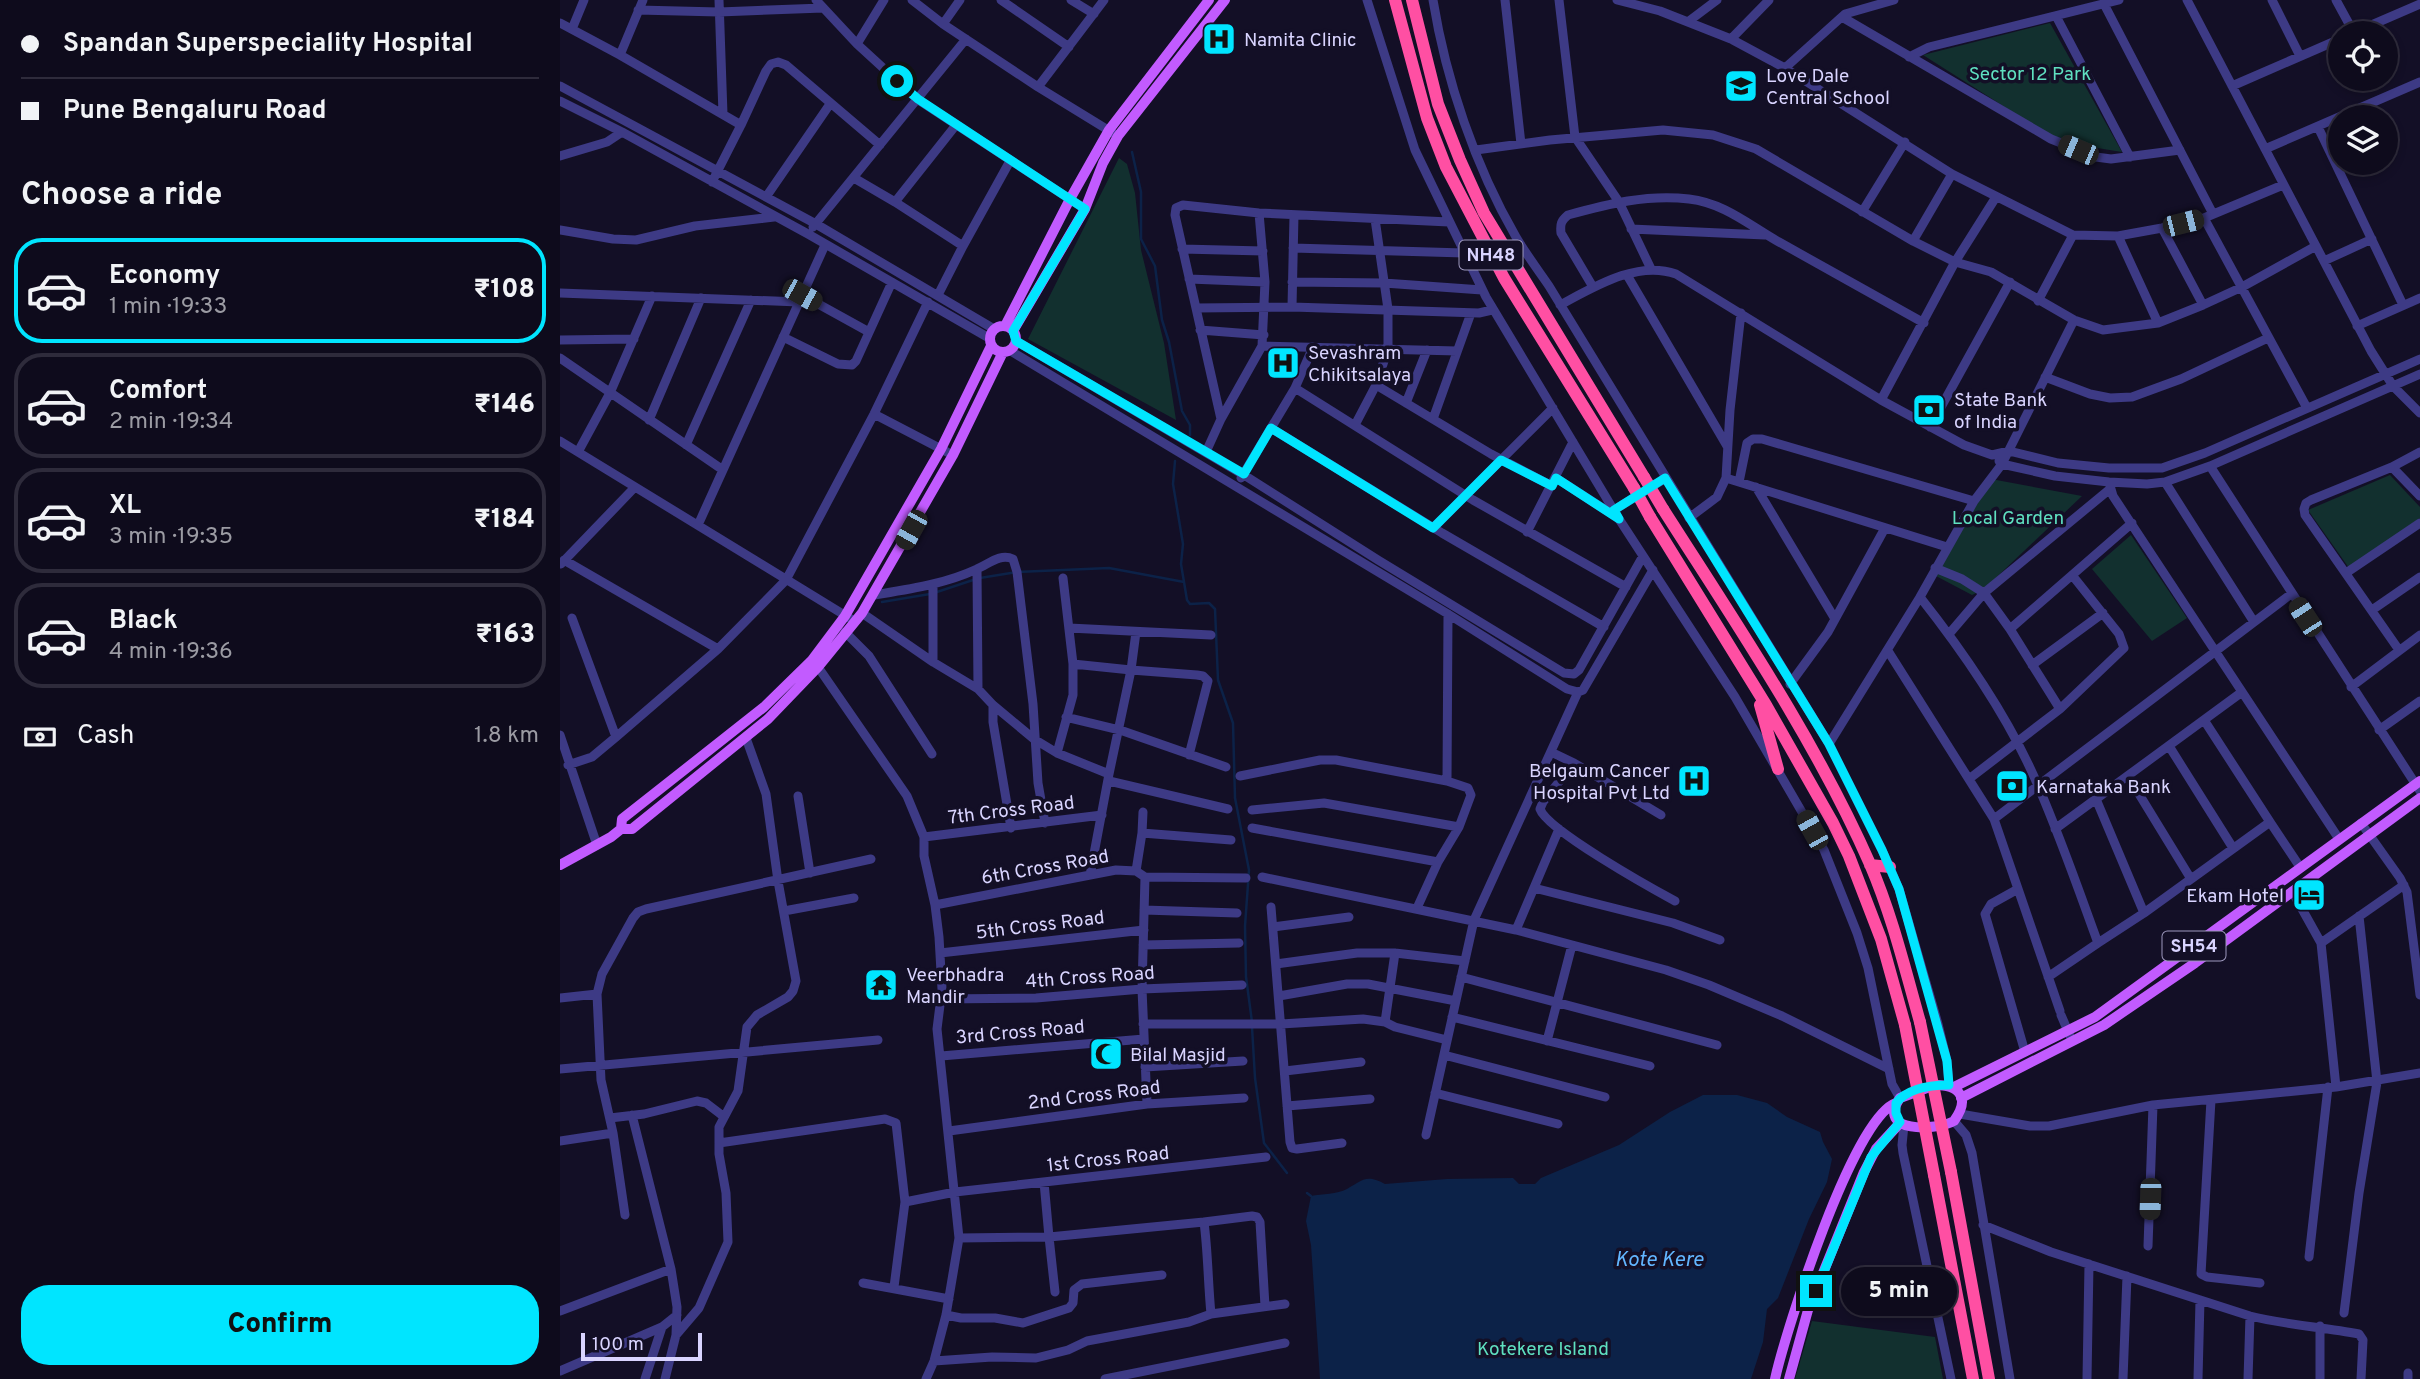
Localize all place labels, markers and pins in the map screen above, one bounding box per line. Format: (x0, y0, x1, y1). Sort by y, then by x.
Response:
hospital icon: Namita Clinic (1200, 20, 1238, 58)
place label: Namita Clinic (1244, 29, 1357, 53)
place label: Love Dale Central School (1766, 65, 1890, 111)
school or university icon: Love Dale Central School (1722, 67, 1760, 105)
place label: Sevashram Chikitsalaya (1308, 342, 1411, 388)
hospital icon: Sevashram Chikitsalaya (1264, 344, 1302, 382)
place label: State Bank of India (1954, 389, 2047, 435)
bank icon: State Bank of India (1910, 391, 1948, 429)
place label: Belgaum Cancer Hospital Pvt Ltd (1529, 760, 1671, 806)
hospital icon: Belgaum Cancer Hospital Pvt Ltd (1675, 762, 1713, 800)
bank icon: Karnataka Bank (1993, 767, 2031, 805)
place label: Karnataka Bank (2036, 776, 2171, 800)
hotel icon: Ekam Hotel (2290, 876, 2328, 914)
place label: Ekam Hotel (2186, 885, 2284, 909)
place label: Veerbhadra Mandir (906, 964, 1004, 1010)
temple icon: Veerbhadra Mandir (862, 966, 900, 1004)
mosque icon: Bilal Masjid (1087, 1035, 1125, 1073)
place label: Bilal Masjid (1130, 1044, 1226, 1068)

